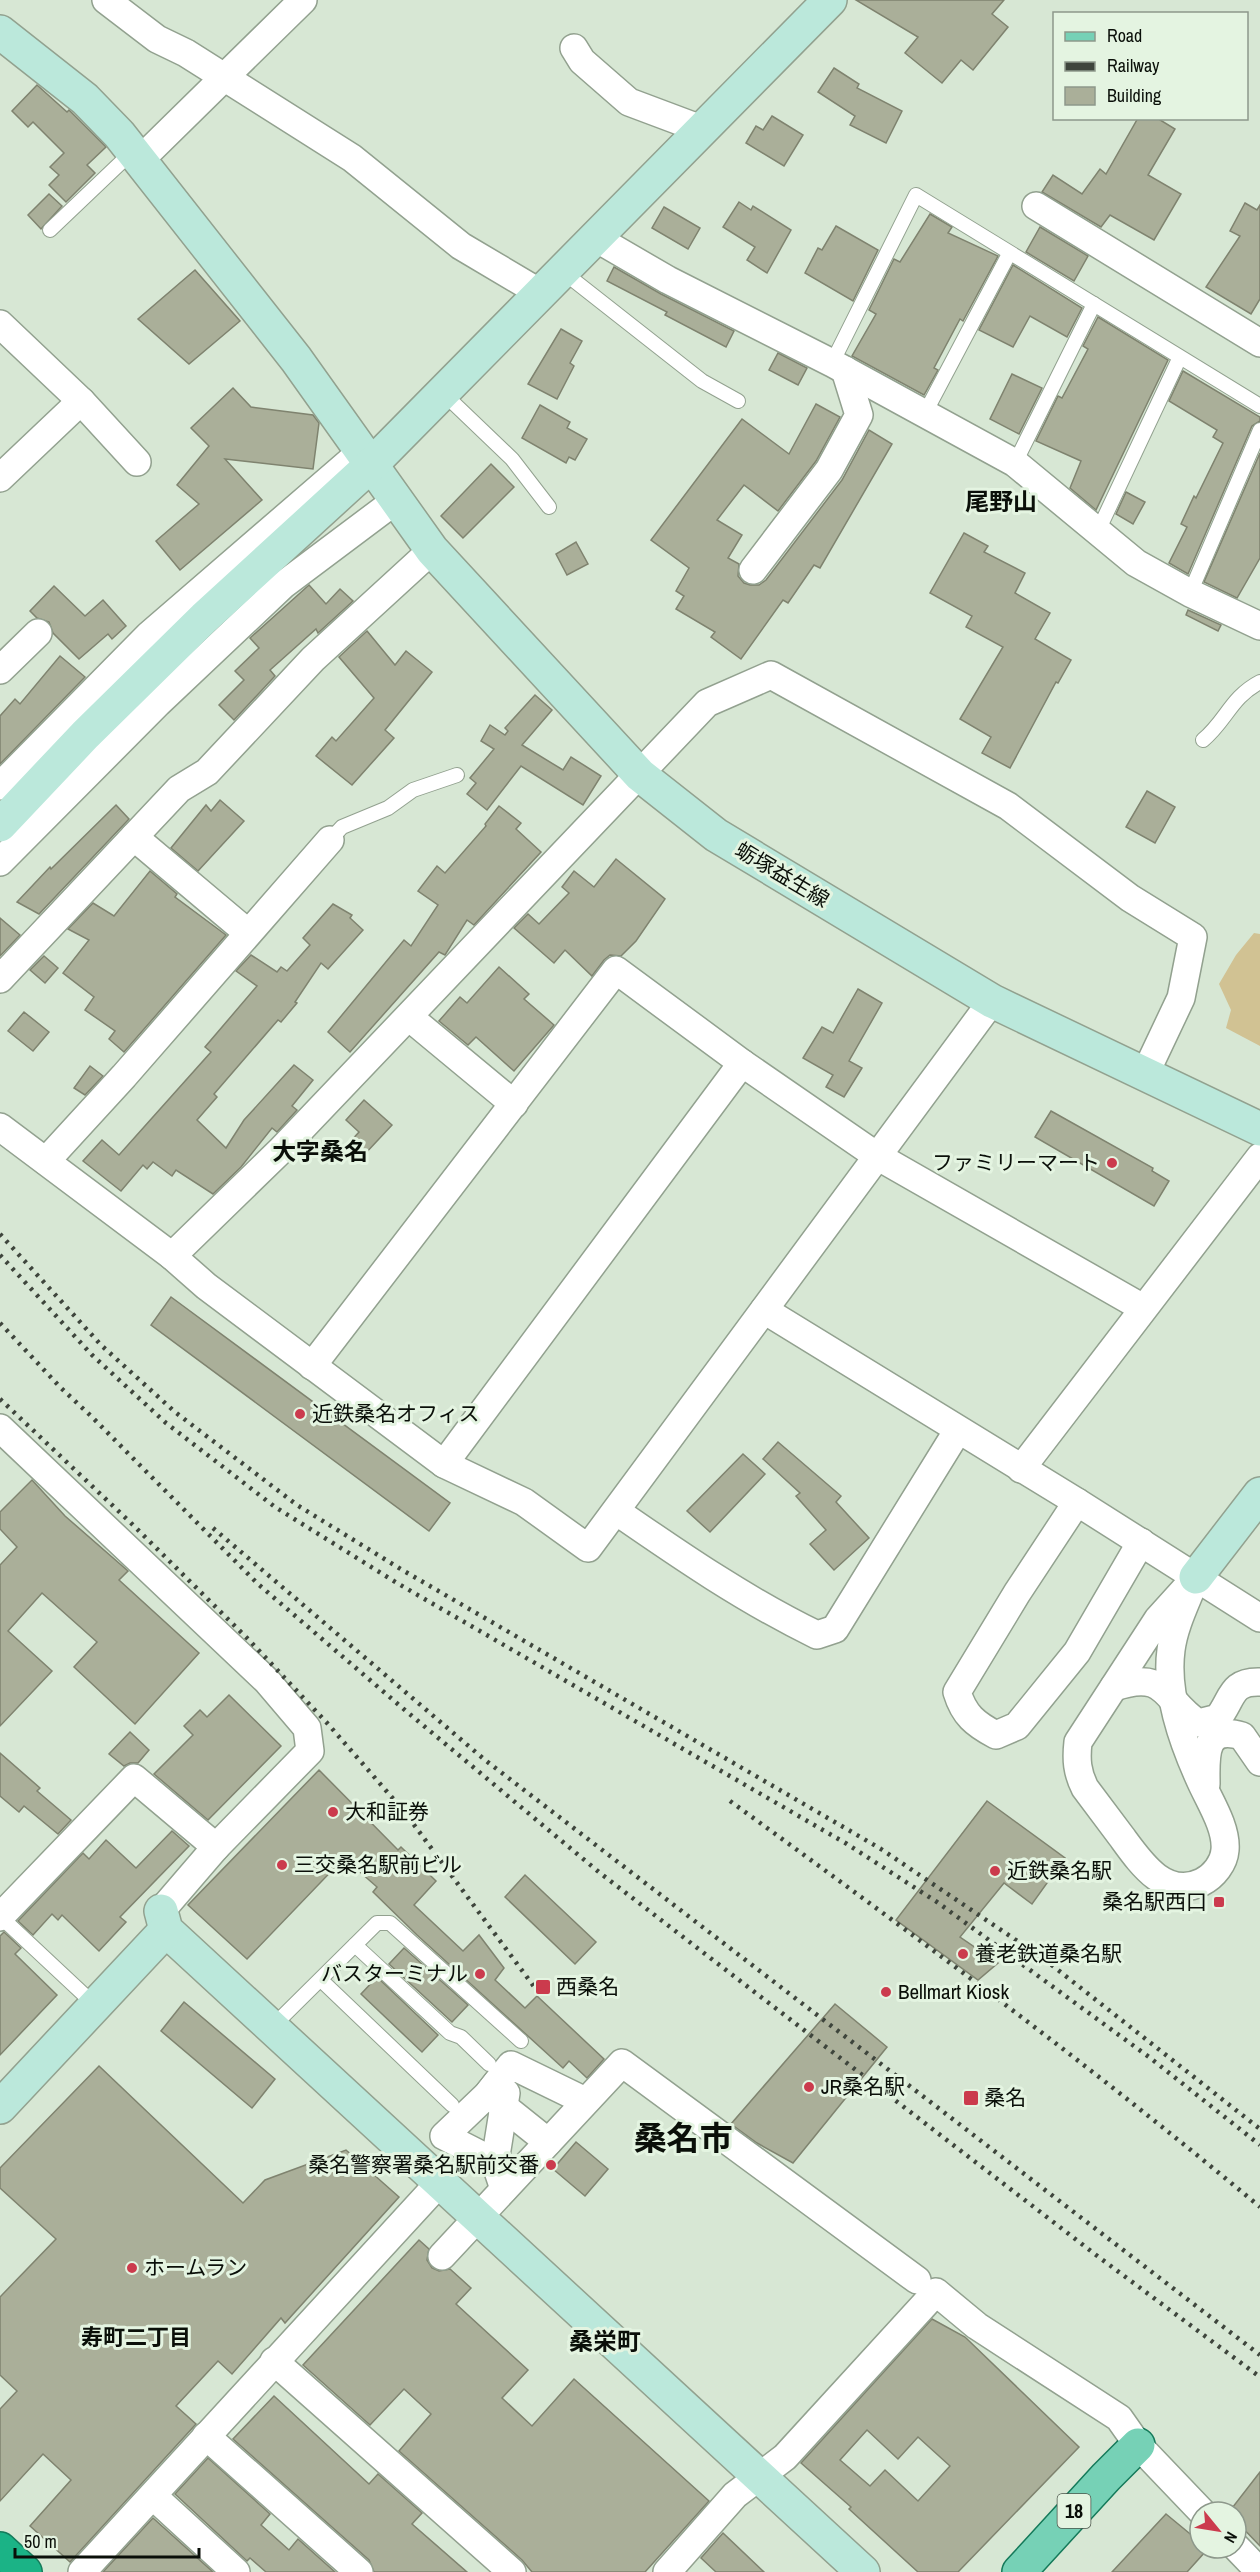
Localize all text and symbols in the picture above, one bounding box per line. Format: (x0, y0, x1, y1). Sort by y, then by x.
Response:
legend (1053, 12, 1248, 120)
text: Road (1107, 23, 1142, 48)
text: Railway (1107, 53, 1160, 78)
text: Building (1107, 83, 1162, 108)
district label: 尾野山 (965, 485, 1037, 517)
street label: 蛎塚益生線 (730, 835, 835, 914)
district label: 大字桑名 (272, 1135, 368, 1167)
place label: ファミリーマート (932, 1148, 1100, 1177)
marker: ファミリーマート (1105, 1156, 1119, 1170)
place label: 近鉄桑名オフィス (312, 1399, 480, 1428)
marker: 近鉄桑名オフィス (293, 1407, 307, 1421)
place label: 大和証券 (345, 1797, 429, 1826)
marker: 大和証券 (326, 1805, 340, 1819)
place label: 三交桑名駅前ビル (294, 1850, 462, 1879)
place label: 近鉄桑名駅 (1007, 1856, 1112, 1885)
marker: 三交桑名駅前ビル (275, 1858, 289, 1872)
marker: 近鉄桑名駅 (988, 1864, 1002, 1878)
place label: 桑名駅西口 (1102, 1887, 1207, 1916)
marker: 桑名駅西口 (1212, 1895, 1226, 1909)
place label: 養老鉄道桑名駅 (975, 1939, 1122, 1968)
marker: 養老鉄道桑名駅 (956, 1947, 970, 1961)
place label: バスターミナル (321, 1959, 468, 1988)
marker: バスターミナル (473, 1967, 487, 1981)
place label: 西桑名 (556, 1972, 619, 2001)
place label: Bellmart Kiosk (898, 1977, 1009, 2006)
marker: 西桑名 (534, 1978, 552, 1996)
marker: Bellmart Kiosk (879, 1985, 893, 1999)
place label: JR桑名駅 (821, 2072, 905, 2101)
marker: JR桑名駅 (802, 2080, 816, 2094)
place label: 桑名 (984, 2083, 1026, 2112)
marker: 桑名 (962, 2089, 980, 2107)
district label: 桑名市 (634, 2116, 733, 2160)
place label: 桑名警察署桑名駅前交番 (308, 2150, 539, 2179)
marker: 桑名警察署桑名駅前交番 (544, 2158, 558, 2172)
place label: ホームラン (144, 2253, 247, 2282)
marker: ホームラン (125, 2261, 139, 2275)
district label: 寿町二丁目 (81, 2322, 191, 2352)
district label: 桑栄町 (569, 2325, 641, 2357)
road number: 18 (1058, 2494, 1090, 2528)
north arrow (1188, 2500, 1248, 2560)
scale bar (15, 2521, 200, 2559)
text: N (1219, 2528, 1243, 2547)
text: 50 m (24, 2529, 57, 2554)

